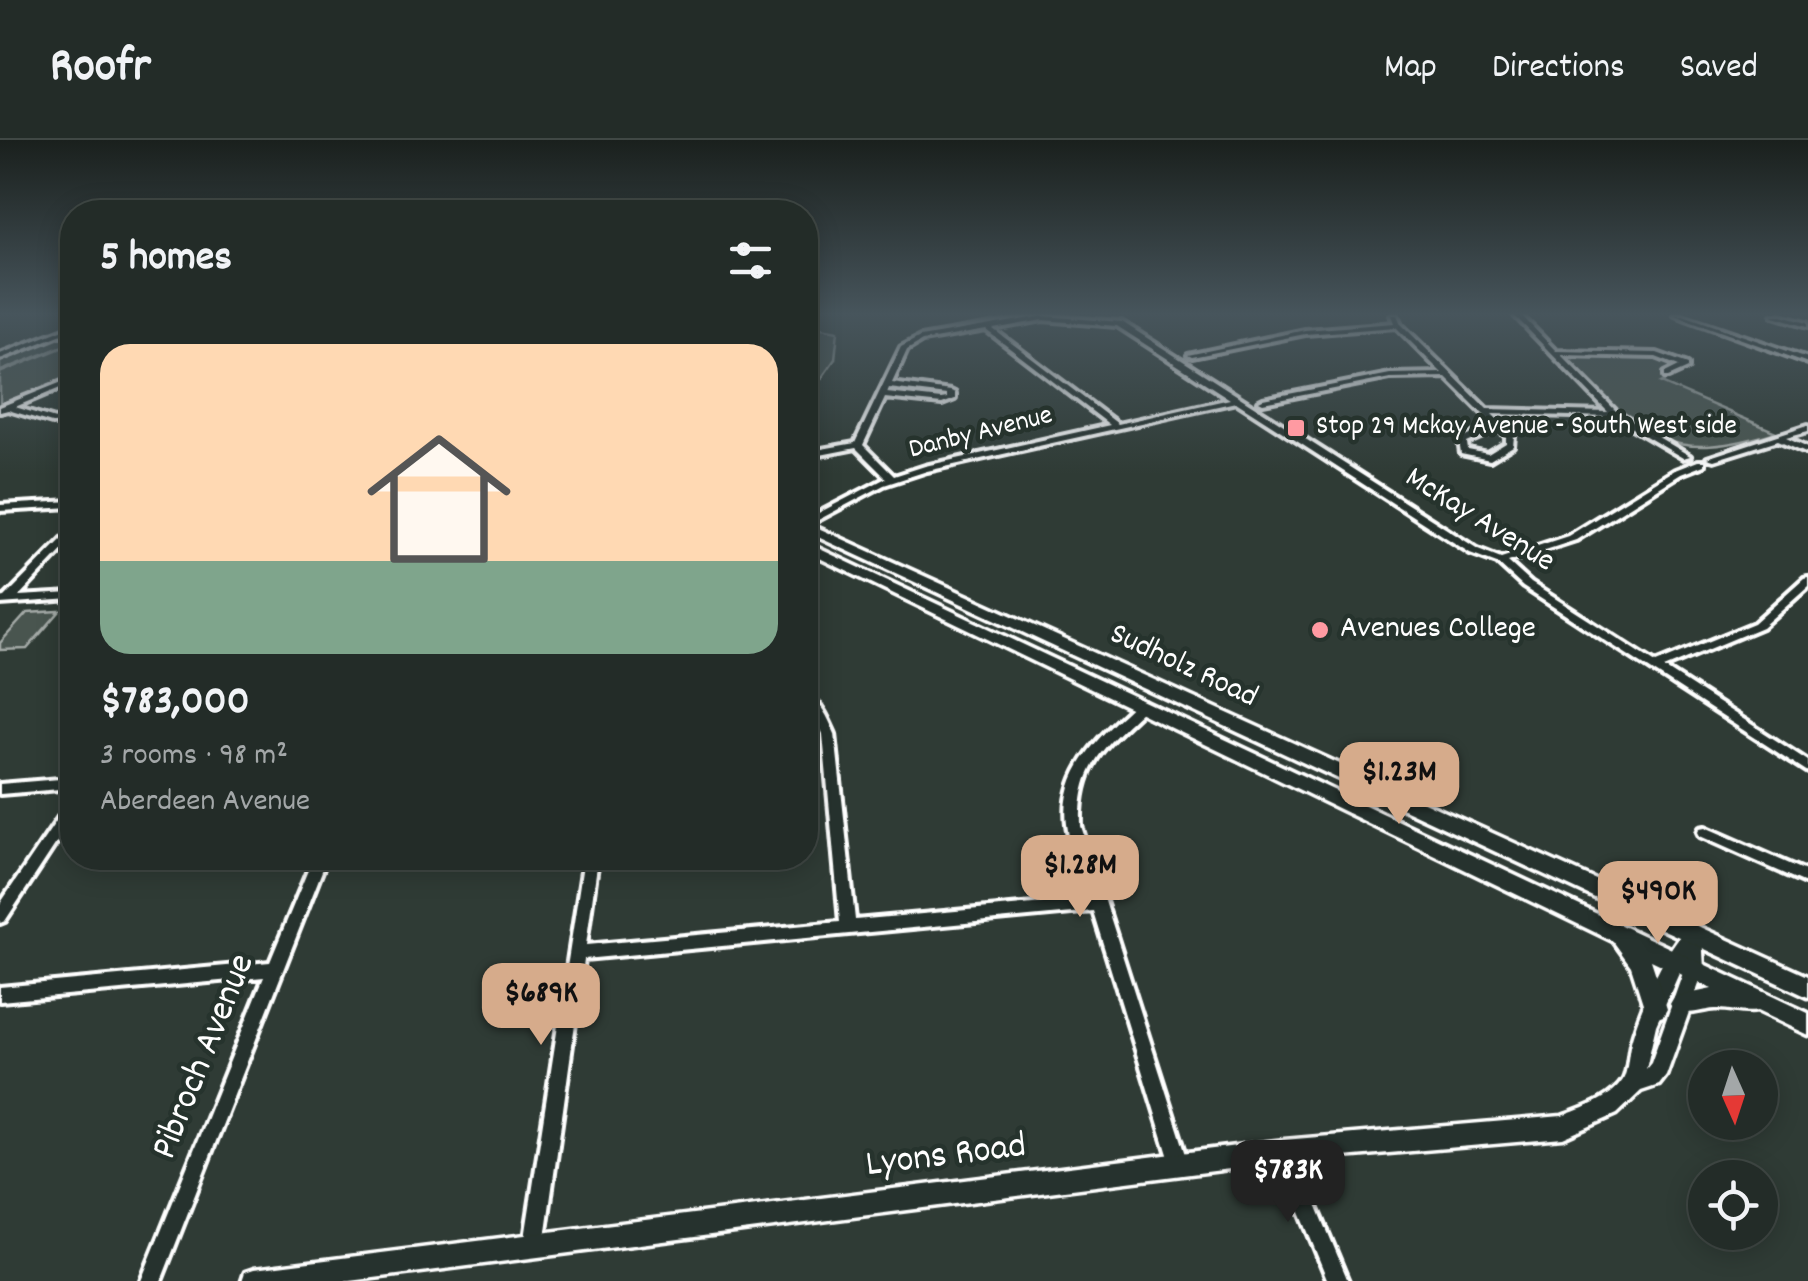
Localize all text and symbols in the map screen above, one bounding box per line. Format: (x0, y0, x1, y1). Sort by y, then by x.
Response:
text: Roofr (50, 35, 151, 104)
text: Map (1384, 44, 1437, 94)
text: Directions (1492, 44, 1625, 94)
text: Saved (1680, 44, 1758, 94)
text: 5 homes (100, 230, 232, 290)
icon: filters (723, 233, 778, 288)
street label: Danby Avenue (905, 397, 1057, 471)
place label: Stop 29 Mckay Avenue - South West side (1316, 408, 1737, 448)
icon: home (349, 409, 529, 589)
marker: Stop 29 Mckay Avenue - South West side (1285, 417, 1307, 439)
street label: McKay Avenue (1395, 457, 1563, 585)
place label: Avenues College (1340, 607, 1536, 653)
street label: Sudholz Road (1101, 613, 1265, 721)
marker: Avenues College (1309, 619, 1331, 641)
text: $783,000 (100, 674, 250, 734)
text: 3 rooms · 98 m² (100, 734, 288, 780)
pin: $1.23M (1318, 742, 1480, 827)
text: $1.23M (1361, 751, 1437, 797)
text: Aberdeen Avenue (100, 780, 310, 826)
pin: $1.28M (999, 835, 1161, 920)
text: $1.28M (1043, 844, 1117, 890)
pin: $490K (1588, 861, 1728, 946)
text: $490K (1620, 870, 1696, 916)
street label: Pibroch Avenue (139, 946, 271, 1168)
pin: $689K (471, 963, 611, 1048)
text: $689K (504, 972, 578, 1018)
north arrow (1688, 1050, 1778, 1140)
map controls (1688, 1050, 1778, 1250)
street label: Lyons Road (863, 1120, 1029, 1194)
pin: $783K (1218, 1140, 1358, 1225)
text: $783K (1253, 1149, 1323, 1195)
button: locate (1688, 1160, 1778, 1250)

